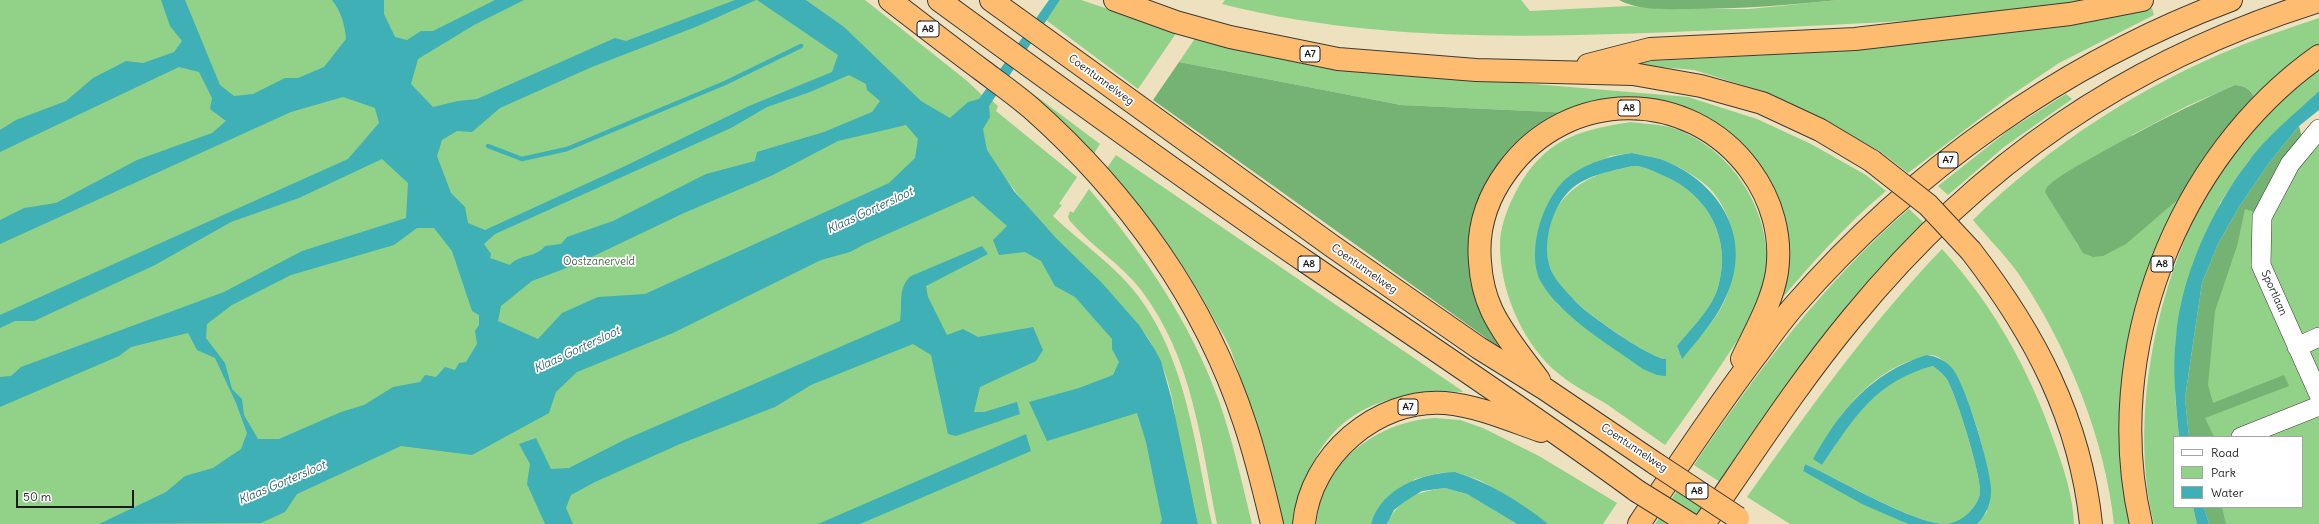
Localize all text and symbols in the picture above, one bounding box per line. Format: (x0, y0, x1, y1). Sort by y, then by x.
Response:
road number: A8 (917, 21, 939, 37)
road number: A7 (1300, 46, 1320, 62)
street label: Coentunnelweg (1066, 52, 1136, 108)
road number: A8 (1618, 100, 1640, 116)
road number: A7 (1938, 152, 1958, 168)
water label: Klaas Gortersloot (825, 185, 915, 237)
street label: Coentunnelweg (1328, 241, 1400, 297)
park label: Oostzanerveld (563, 255, 635, 269)
road number: A8 (1298, 256, 1320, 272)
road number: A8 (2151, 256, 2173, 272)
street label: Sportlaan (2258, 268, 2290, 318)
water label: Klaas Gortersloot (532, 324, 622, 376)
road number: A7 (1398, 399, 1418, 415)
street label: Coentunnelweg (1598, 421, 1670, 475)
legend (2173, 436, 2303, 508)
text: Road (2211, 445, 2239, 460)
water label: Klaas Gortersloot (236, 458, 328, 508)
text: Park (2211, 465, 2236, 480)
scale bar (18, 482, 136, 508)
road number: A8 (1686, 483, 1708, 499)
text: Water (2211, 485, 2244, 500)
text: 50 m (23, 489, 51, 504)

